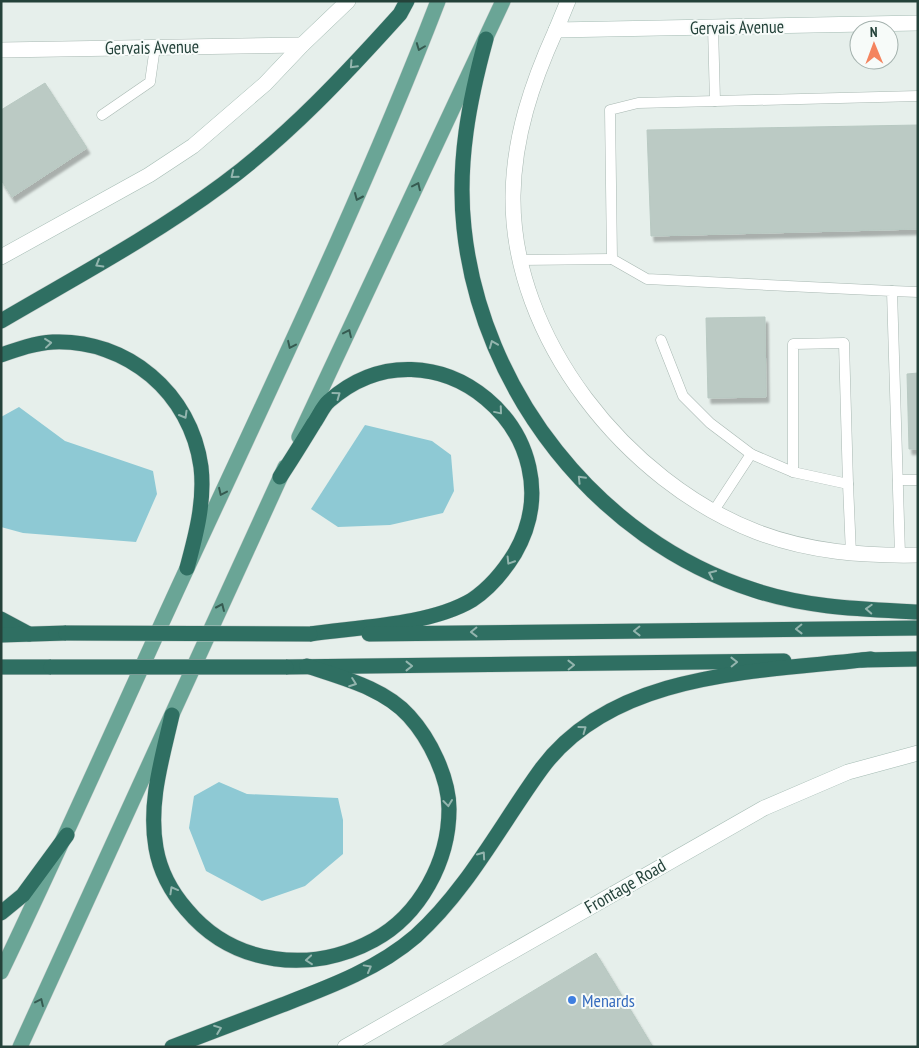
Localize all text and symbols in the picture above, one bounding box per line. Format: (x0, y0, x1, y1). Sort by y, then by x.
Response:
street label: Gervais Avenue (690, 15, 784, 39)
north arrow (849, 20, 899, 70)
text: N (870, 23, 878, 41)
street label: Gervais Avenue (105, 35, 199, 59)
one-way arrow (416, 42, 427, 51)
one-way arrow (350, 59, 359, 68)
one-way arrow (231, 170, 240, 179)
one-way arrow (411, 182, 422, 191)
one-way arrow (354, 192, 364, 201)
one-way arrow (95, 258, 104, 268)
one-way arrow (342, 329, 352, 338)
one-way arrow (45, 338, 53, 349)
one-way arrow (287, 340, 297, 349)
one-way arrow (489, 340, 499, 349)
one-way arrow (331, 392, 340, 400)
one-way arrow (494, 405, 503, 414)
one-way arrow (177, 409, 187, 418)
one-way arrow (578, 476, 587, 485)
one-way arrow (218, 487, 229, 496)
one-way arrow (507, 555, 517, 564)
one-way arrow (708, 569, 717, 580)
one-way arrow (215, 603, 225, 612)
one-way arrow (865, 604, 873, 615)
one-way arrow (795, 624, 802, 634)
one-way arrow (632, 626, 640, 636)
one-way arrow (470, 627, 478, 637)
one-way arrow (730, 657, 738, 667)
one-way arrow (568, 660, 575, 670)
one-way arrow (405, 661, 413, 671)
one-way arrow (349, 677, 357, 687)
one-way arrow (577, 726, 587, 735)
one-way arrow (442, 799, 453, 807)
one-way arrow (476, 851, 485, 861)
street label: Frontage Road (580, 854, 670, 918)
one-way arrow (169, 886, 179, 895)
one-way arrow (305, 954, 313, 965)
one-way arrow (363, 964, 372, 974)
place label: Menards (582, 989, 635, 1012)
marker: Menards (566, 994, 578, 1006)
one-way arrow (34, 998, 45, 1007)
one-way arrow (213, 1025, 222, 1036)

